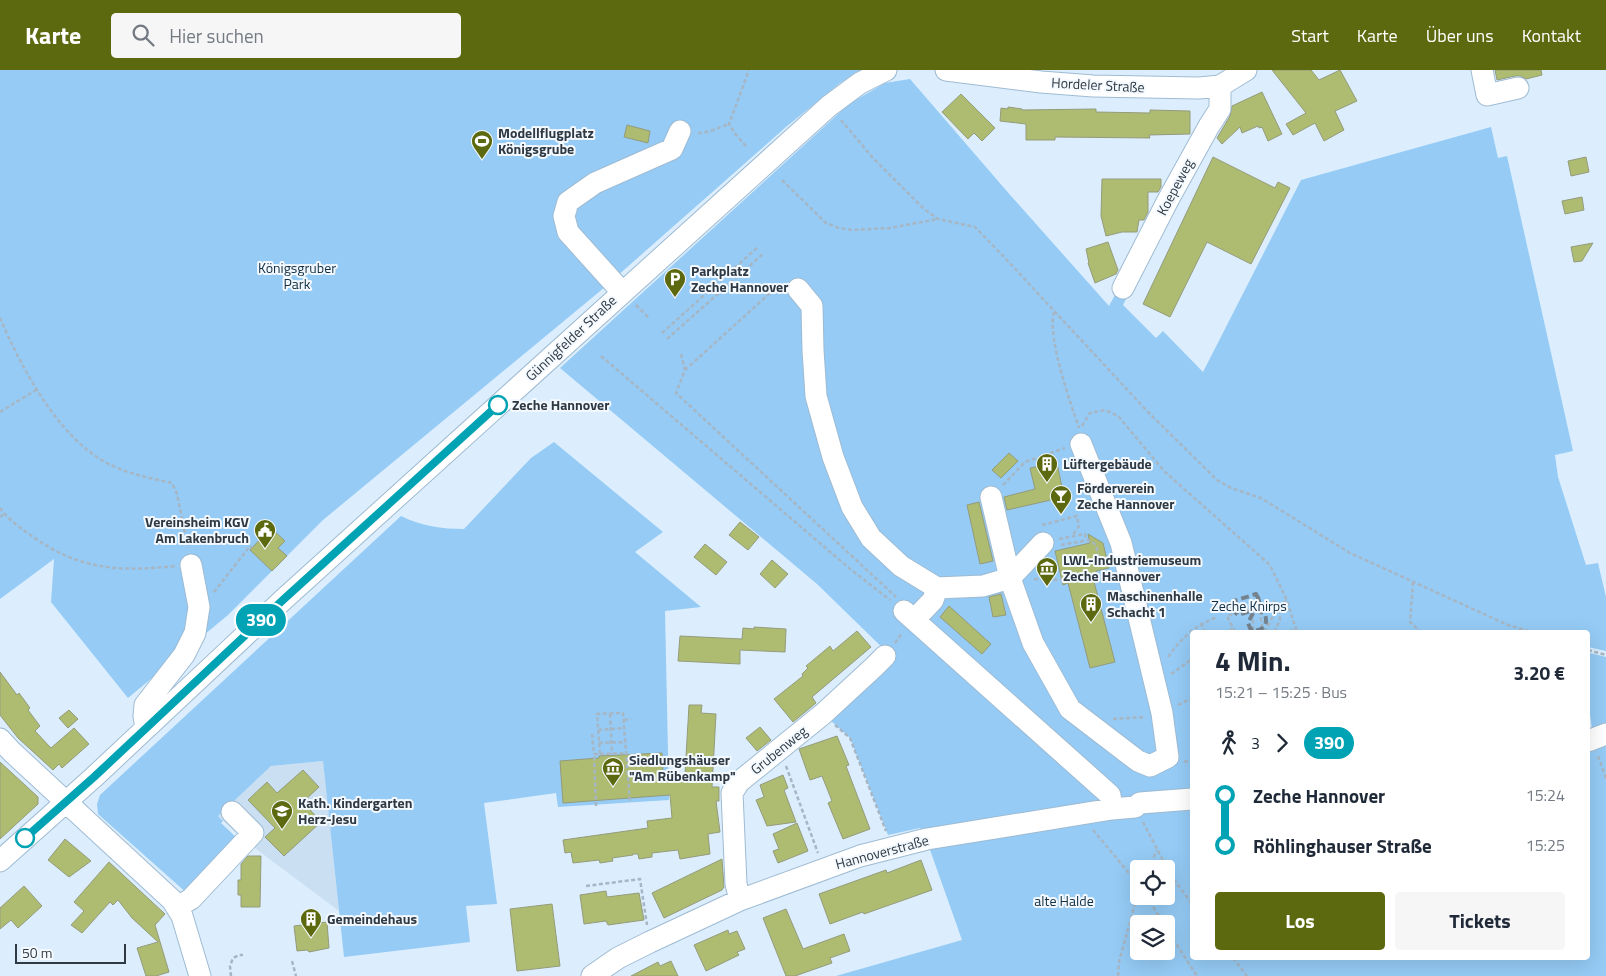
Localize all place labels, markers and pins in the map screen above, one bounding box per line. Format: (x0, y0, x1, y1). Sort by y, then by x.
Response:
place label: Modellflugplatz Königsgrube (498, 122, 594, 159)
sports icon: Modellflugplatz Königsgrube (470, 129, 494, 160)
place label: Parkplatz Zeche Hannover (691, 260, 788, 297)
parking icon: Parkplatz Zeche Hannover (663, 267, 687, 298)
place label: Zeche Hannover (512, 394, 609, 415)
marker: Zeche Hannover (488, 395, 508, 415)
building icon: Lüftergebäude (1035, 452, 1059, 483)
place label: Lüftergebäude (1063, 453, 1152, 474)
place label: Förderverein Zeche Hannover (1077, 477, 1174, 514)
bar icon: Förderverein Zeche Hannover (1049, 484, 1073, 515)
place label: Vereinsheim KGV Am Lakenbruch (145, 511, 250, 548)
public building icon: Vereinsheim KGV Am Lakenbruch (253, 518, 277, 549)
place label: LWL-Industriemuseum Zeche Hannover (1063, 549, 1201, 586)
museum icon: LWL-Industriemuseum Zeche Hannover (1035, 556, 1059, 587)
place label: Maschinenhalle Schacht 1 (1107, 585, 1203, 622)
building icon: Maschinenhalle Schacht 1 (1079, 592, 1103, 623)
place label: Siedlungshäuser "Am Rübenkamp" (629, 749, 736, 786)
museum icon: Siedlungshäuser "Am Rübenkamp" (601, 756, 625, 787)
place label: Kath. Kindergarten Herz-Jesu (298, 792, 412, 829)
school or university icon: Kath. Kindergarten Herz-Jesu (270, 799, 294, 830)
unlabelled marker (15, 828, 35, 848)
building icon: Gemeindehaus (299, 907, 323, 938)
place label: Gemeindehaus (327, 908, 417, 929)

